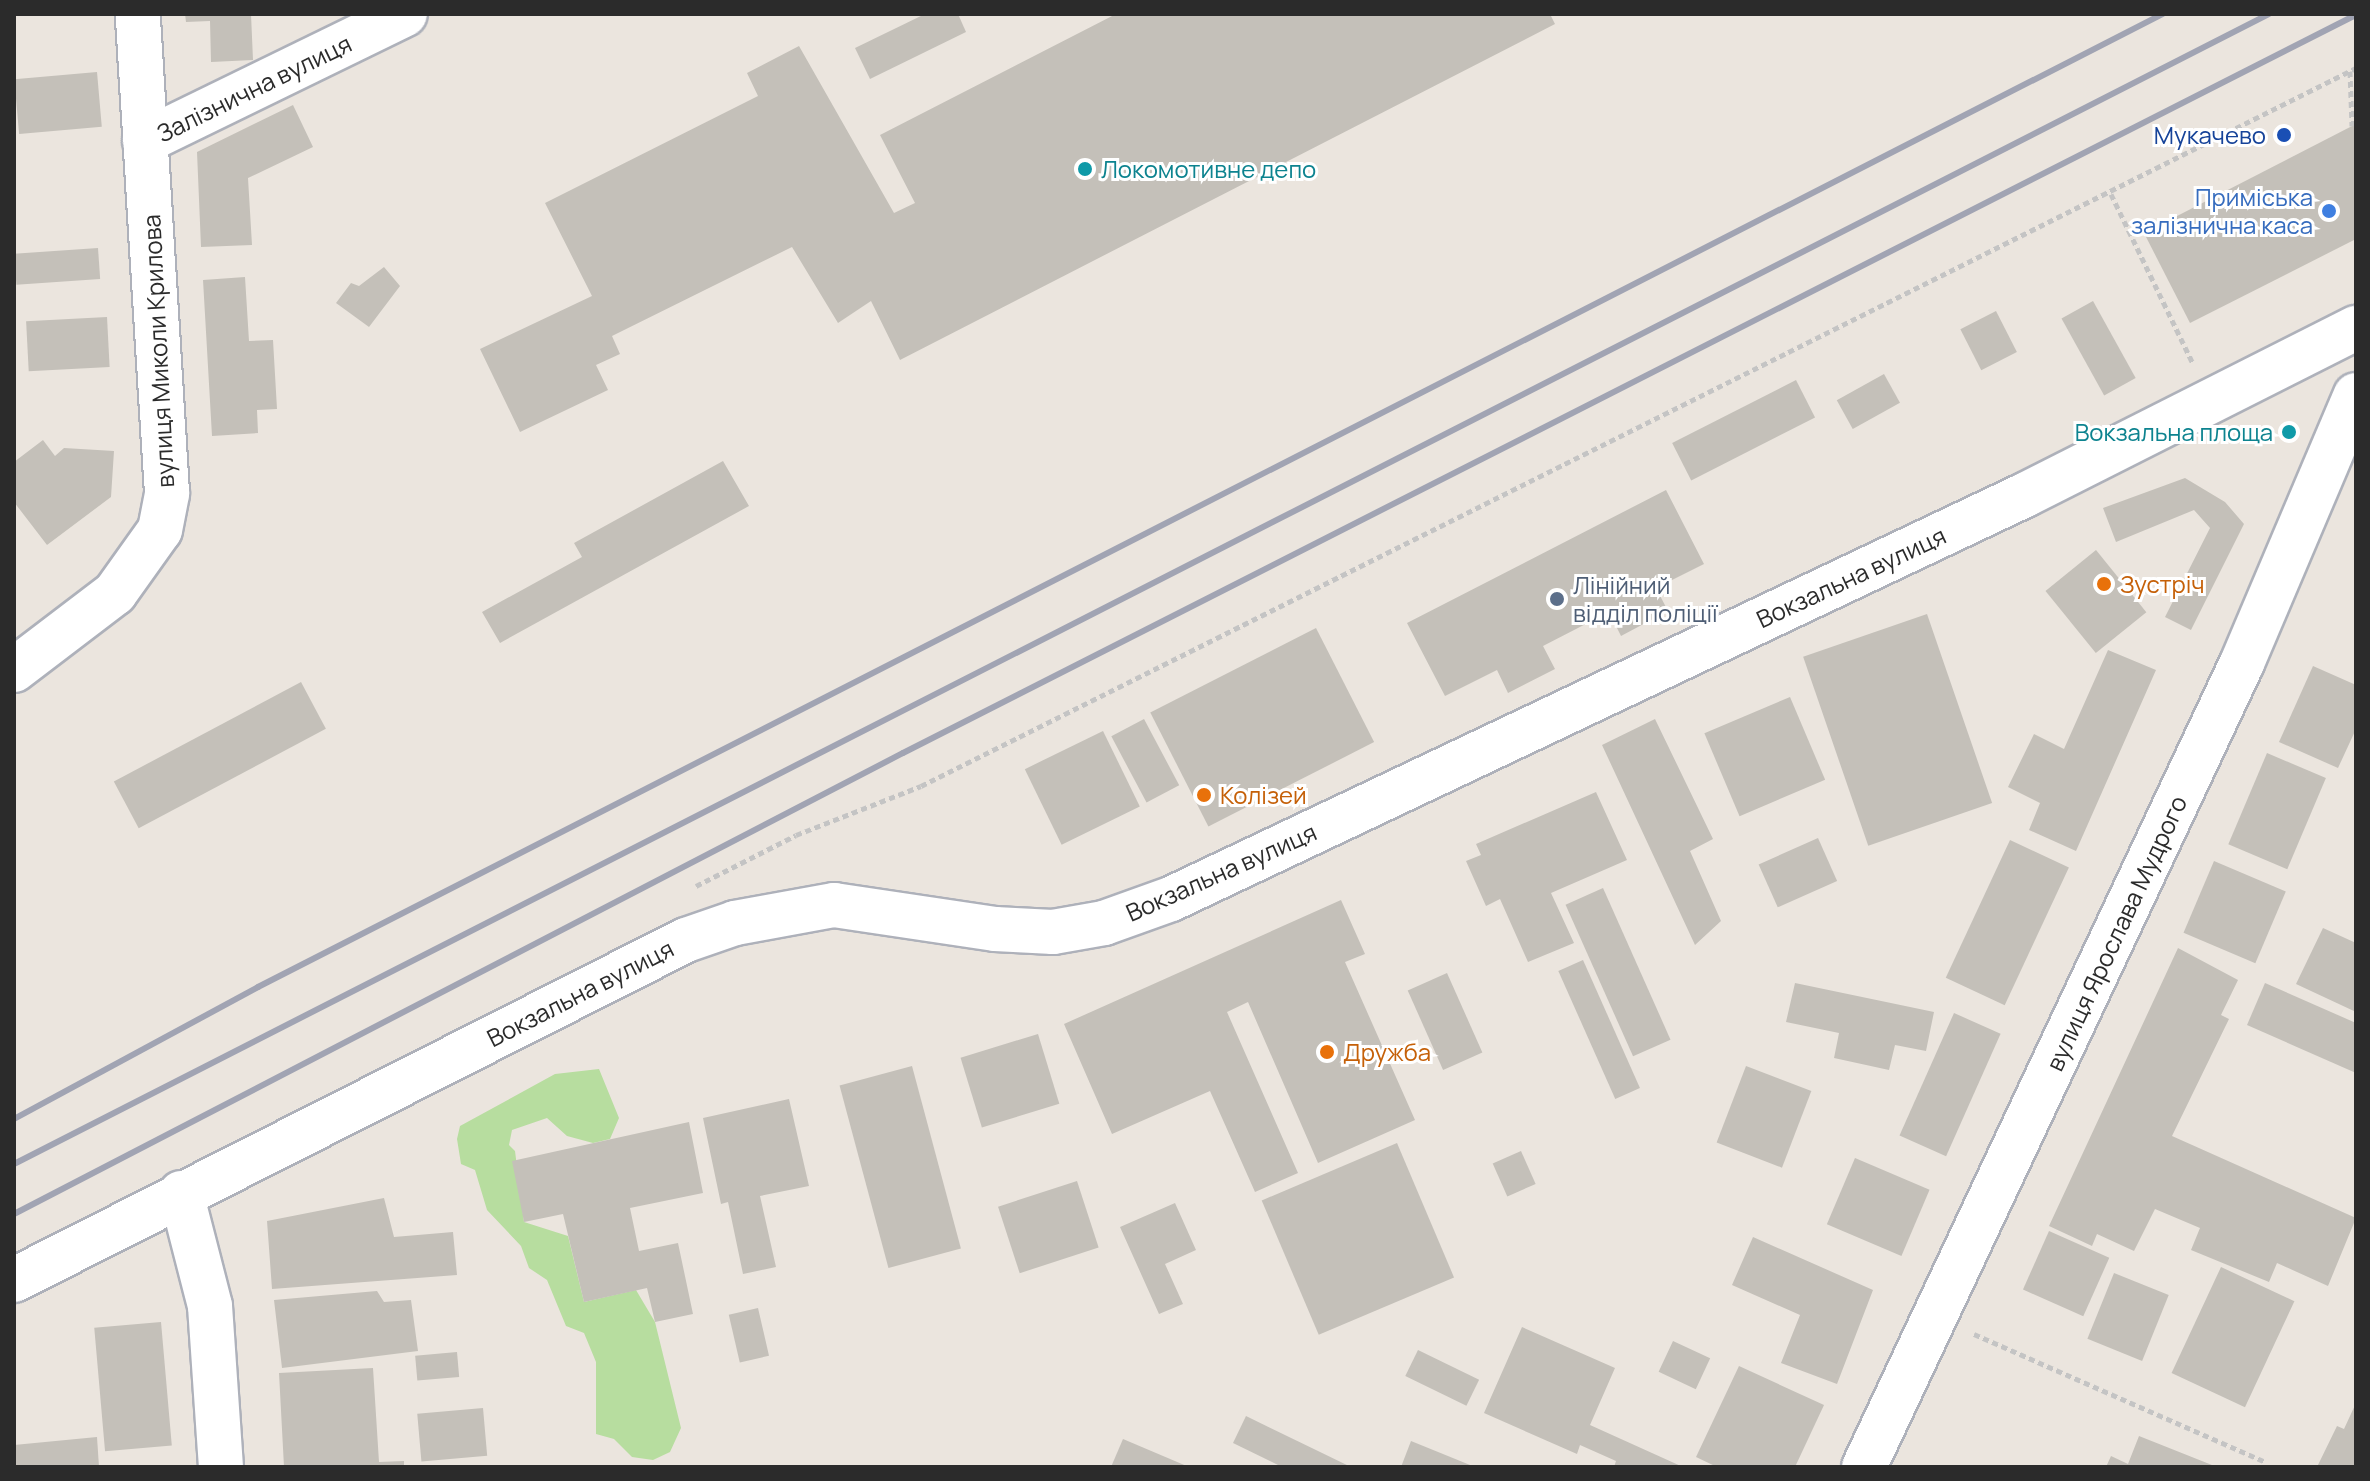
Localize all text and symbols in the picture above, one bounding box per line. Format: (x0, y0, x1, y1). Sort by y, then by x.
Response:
street label: Залізнична вулиця (152, 28, 356, 148)
place label: Мукачево (2154, 121, 2266, 149)
marker: Мукачево (2273, 124, 2295, 146)
place label: Локомотивне депо (1101, 155, 1316, 183)
marker: Локомотивне депо (1076, 160, 1094, 178)
place label: Приміська залізнична каса (2131, 183, 2313, 239)
marker: Приміська залізнична каса (2320, 202, 2338, 220)
street label: вулиця Миколи Крилова (136, 214, 180, 488)
place label: Вокзальна площа (2075, 418, 2273, 446)
marker: Вокзальна площа (2280, 423, 2298, 441)
street label: Вокзальна вулиця (1752, 521, 1950, 633)
place label: Зустріч (2120, 570, 2204, 598)
place label: Лінійний відділ поліції (1573, 571, 1718, 627)
marker: Зустріч (2095, 575, 2113, 593)
marker: Лінійний відділ поліції (1548, 590, 1566, 608)
place label: Колізей (1220, 781, 1307, 809)
marker: Колізей (1195, 786, 1213, 804)
street label: вулиця Ярослава Мудрого (2040, 791, 2192, 1075)
street label: Вокзальна вулиця (1121, 817, 1321, 927)
street label: Вокзальна вулиця (482, 934, 678, 1052)
place label: Дружба (1343, 1038, 1431, 1066)
marker: Дружба (1318, 1043, 1336, 1061)

